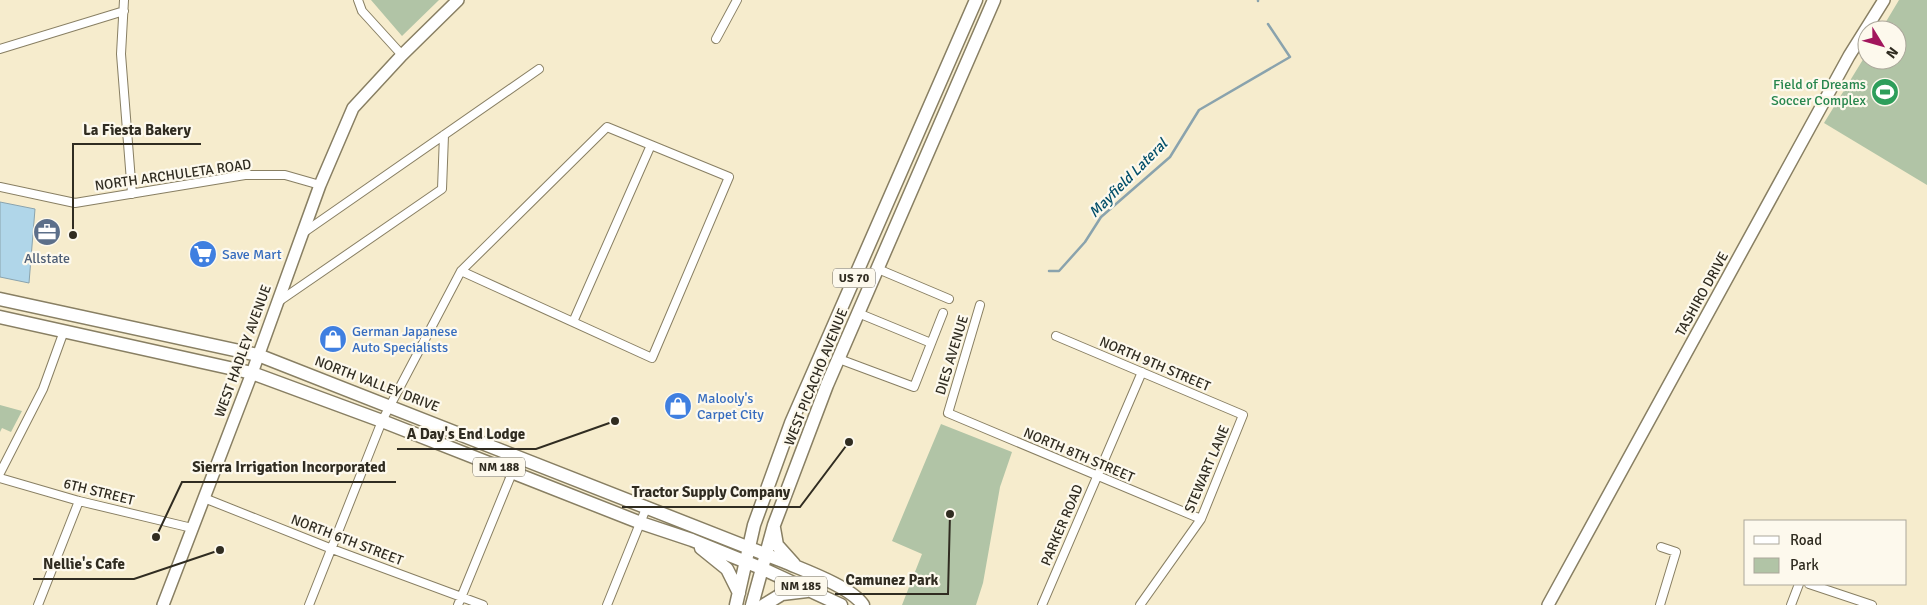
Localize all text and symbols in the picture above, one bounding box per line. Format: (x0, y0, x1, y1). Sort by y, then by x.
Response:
north arrow (1857, 20, 1907, 70)
text: N (1882, 44, 1902, 62)
place label: Field of Dreams Soccer Complex (1771, 76, 1867, 109)
sports icon: Field of Dreams Soccer Complex (1870, 77, 1900, 107)
callout: La Fiesta Bakery (73, 114, 201, 144)
text: La Fiesta Bakery (83, 121, 191, 139)
water label: Mayfield Lateral (1085, 134, 1172, 221)
street label: NORTH ARCHULETA ROAD (94, 156, 252, 194)
office icon: Allstate (32, 217, 62, 247)
supermarket icon: Save Mart (188, 239, 218, 269)
place label: Save Mart (222, 246, 282, 263)
street label: TASHIRO DRIVE (1672, 249, 1732, 339)
place label: Allstate (24, 250, 70, 267)
road number: US 70 (833, 268, 875, 288)
street label: WEST HADLEY AVENUE (211, 282, 275, 420)
street label: WEST PICACHO AVENUE (781, 306, 851, 448)
street label: DIES AVENUE (932, 313, 972, 397)
place label: German Japanese Auto Specialists (352, 323, 457, 356)
shop icon: German Japanese Auto Specialists (318, 324, 348, 354)
street label: NORTH 9TH STREET (1097, 333, 1213, 395)
street label: NORTH VALLEY DRIVE (312, 352, 442, 416)
place label: Malooly's Carpet City (697, 390, 764, 423)
shop icon: Malooly's Carpet City (663, 391, 693, 421)
callout: A Day's End Lodge (397, 419, 536, 449)
street label: STEWART LANE (1181, 423, 1233, 515)
street label: NORTH 8TH STREET (1021, 424, 1137, 486)
text: A Day's End Lodge (407, 425, 525, 443)
callout: Sierra Irrigation Incorporated (182, 452, 396, 482)
text: Sierra Irrigation Incorporated (192, 458, 386, 476)
road number: NM 188 (473, 458, 525, 477)
street label: 6TH STREET (62, 475, 136, 509)
callout: Tractor Supply Company (622, 477, 800, 507)
street label: PARKER ROAD (1037, 482, 1087, 568)
text: Tractor Supply Company (632, 483, 791, 501)
street label: NORTH 6TH STREET (289, 511, 406, 569)
legend (1744, 520, 1907, 585)
text: Road (1790, 531, 1822, 549)
callout: Nellie's Cafe (33, 549, 134, 579)
text: Nellie's Cafe (43, 555, 125, 573)
text: Park (1790, 556, 1819, 574)
callout: Camunez Park (835, 564, 948, 594)
text: Camunez Park (846, 571, 939, 589)
road number: NM 185 (775, 576, 827, 596)

